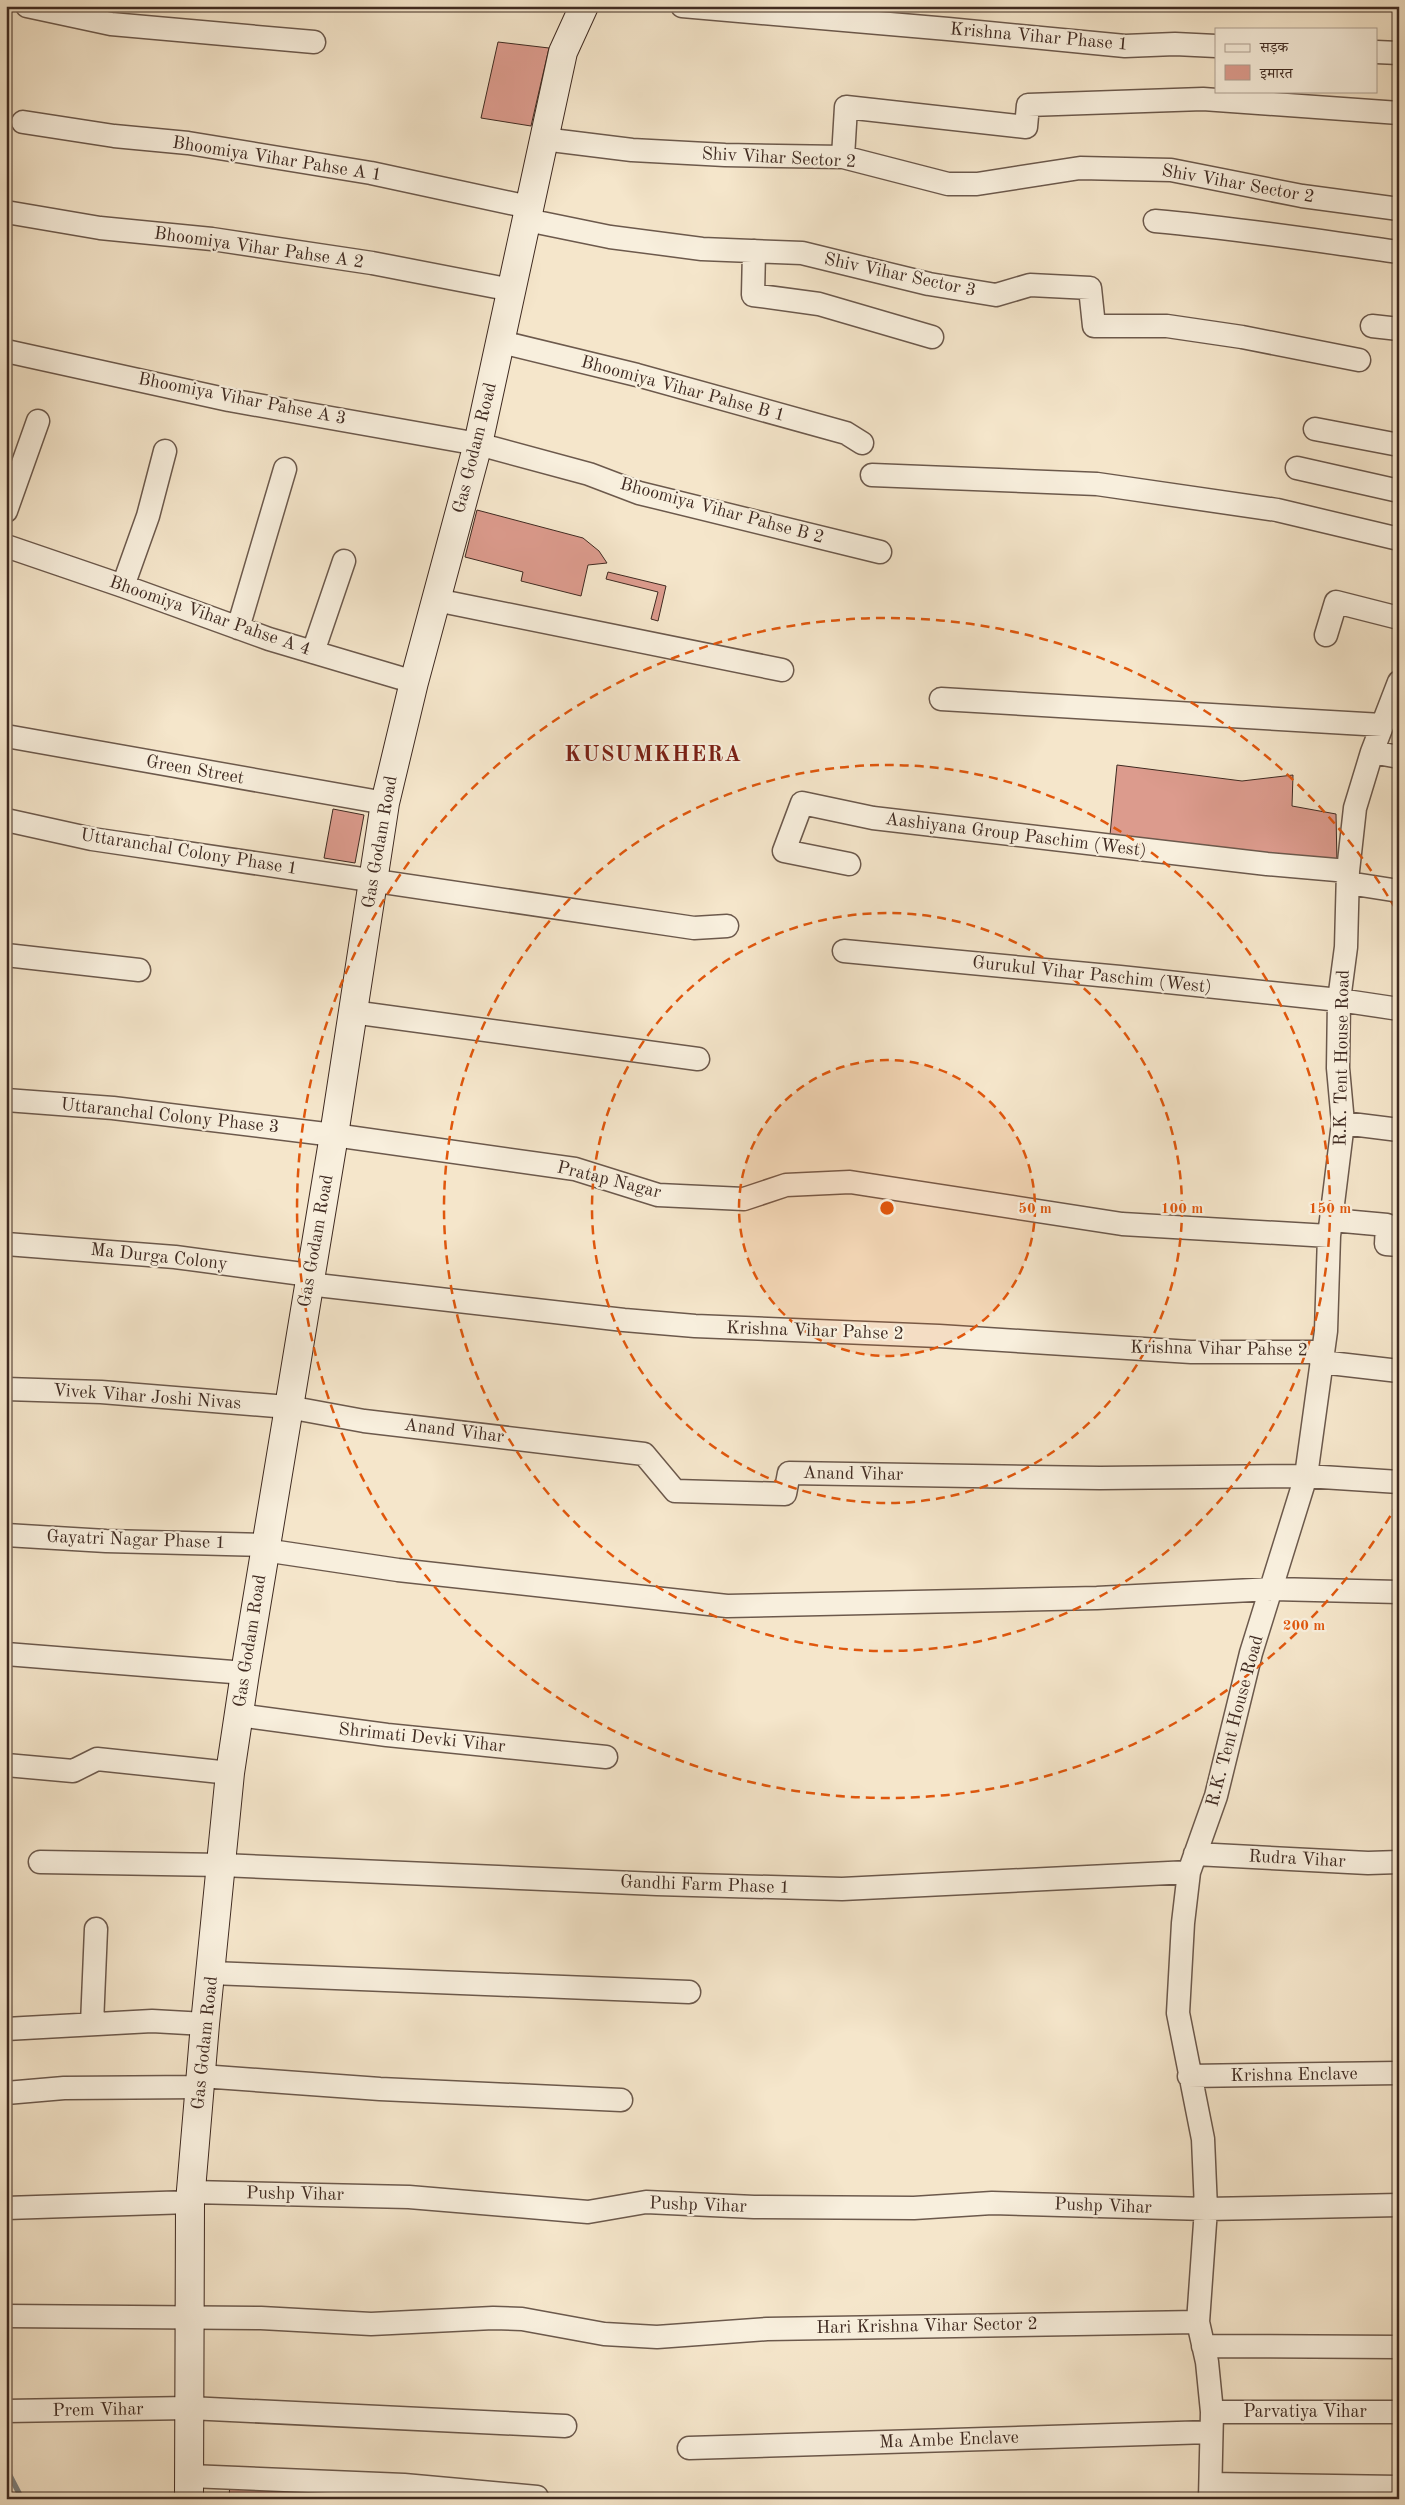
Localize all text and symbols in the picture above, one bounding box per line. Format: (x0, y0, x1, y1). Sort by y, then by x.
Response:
street label: Krishna Vihar Phase 1 (949, 20, 1129, 54)
legend (1215, 28, 1378, 92)
text: सड़क (1259, 41, 1289, 56)
text: इमारत (1259, 67, 1294, 82)
street label: Bhoomiya Vihar Pahse A 1 (171, 134, 383, 184)
street label: Shiv Vihar Sector 2 (701, 145, 857, 171)
street label: Shiv Vihar Sector 2 (1160, 162, 1316, 206)
street label: Bhoomiya Vihar Pahse A 2 (153, 224, 365, 272)
street label: Shiv Vihar Sector 3 (822, 250, 978, 300)
street label: Bhoomiya Vihar Pahse B 1 (579, 353, 787, 425)
street label: Bhoomiya Vihar Pahse A 3 (136, 370, 348, 428)
street label: Gas Godam Road (450, 381, 500, 515)
street label: Bhoomiya Vihar Pahse B 2 (618, 475, 826, 547)
street label: Bhoomiya Vihar Pahse A 4 (107, 573, 313, 659)
district label: KUSUMKHERA (564, 744, 742, 766)
street label: Green Street (145, 753, 245, 787)
street label: Gas Godam Road (359, 774, 401, 910)
street label: Aashiyana Group Paschim (West) (884, 809, 1148, 860)
street label: Uttaranchal Colony Phase 1 (79, 826, 299, 878)
street label: Gurukul Vihar Paschim (West) (971, 952, 1213, 997)
street label: R.K. Tent House Road (1331, 970, 1353, 1146)
street label: Uttaranchal Colony Phase 3 (60, 1096, 280, 1136)
street label: Pratap Nagar (555, 1158, 664, 1202)
street label: Gas Godam Road (295, 1173, 337, 1309)
centre of rings (878, 1199, 896, 1217)
text: 50 m (1018, 1202, 1052, 1217)
text: 100 m (1161, 1202, 1203, 1217)
text: 150 m (1309, 1202, 1351, 1217)
street label: Ma Durga Colony (90, 1241, 229, 1273)
street label: Krishna Vihar Pahse 2 (726, 1319, 904, 1343)
street label: Krishna Vihar Pahse 2 (1130, 1338, 1308, 1360)
street label: Vivek Vihar Joshi Nivas (52, 1381, 242, 1413)
street label: Anand Vihar (403, 1416, 506, 1446)
street label: Anand Vihar (803, 1464, 904, 1484)
street label: Gayatri Nagar Phase 1 (46, 1528, 226, 1552)
street label: Gas Godam Road (231, 1573, 269, 1709)
text: 200 m (1283, 1619, 1325, 1634)
street label: R.K. Tent House Road (1203, 1633, 1267, 1809)
street label: Shrimati Devki Vihar (338, 1720, 507, 1756)
street label: Rudra Vihar (1248, 1847, 1347, 1871)
street label: Gandhi Farm Phase 1 (620, 1873, 790, 1897)
street label: Gas Godam Road (189, 1975, 221, 2111)
street label: Krishna Enclave (1230, 2065, 1358, 2085)
street label: Pushp Vihar (246, 2184, 345, 2204)
street label: Pushp Vihar (649, 2194, 748, 2216)
street label: Pushp Vihar (1054, 2195, 1153, 2217)
street label: Hari Krishna Vihar Sector 2 (816, 2315, 1038, 2337)
street label: Prem Vihar (52, 2400, 144, 2420)
street label: Parvatiya Vihar (1243, 2403, 1367, 2421)
street label: Ma Ambe Enclave (879, 2429, 1019, 2451)

